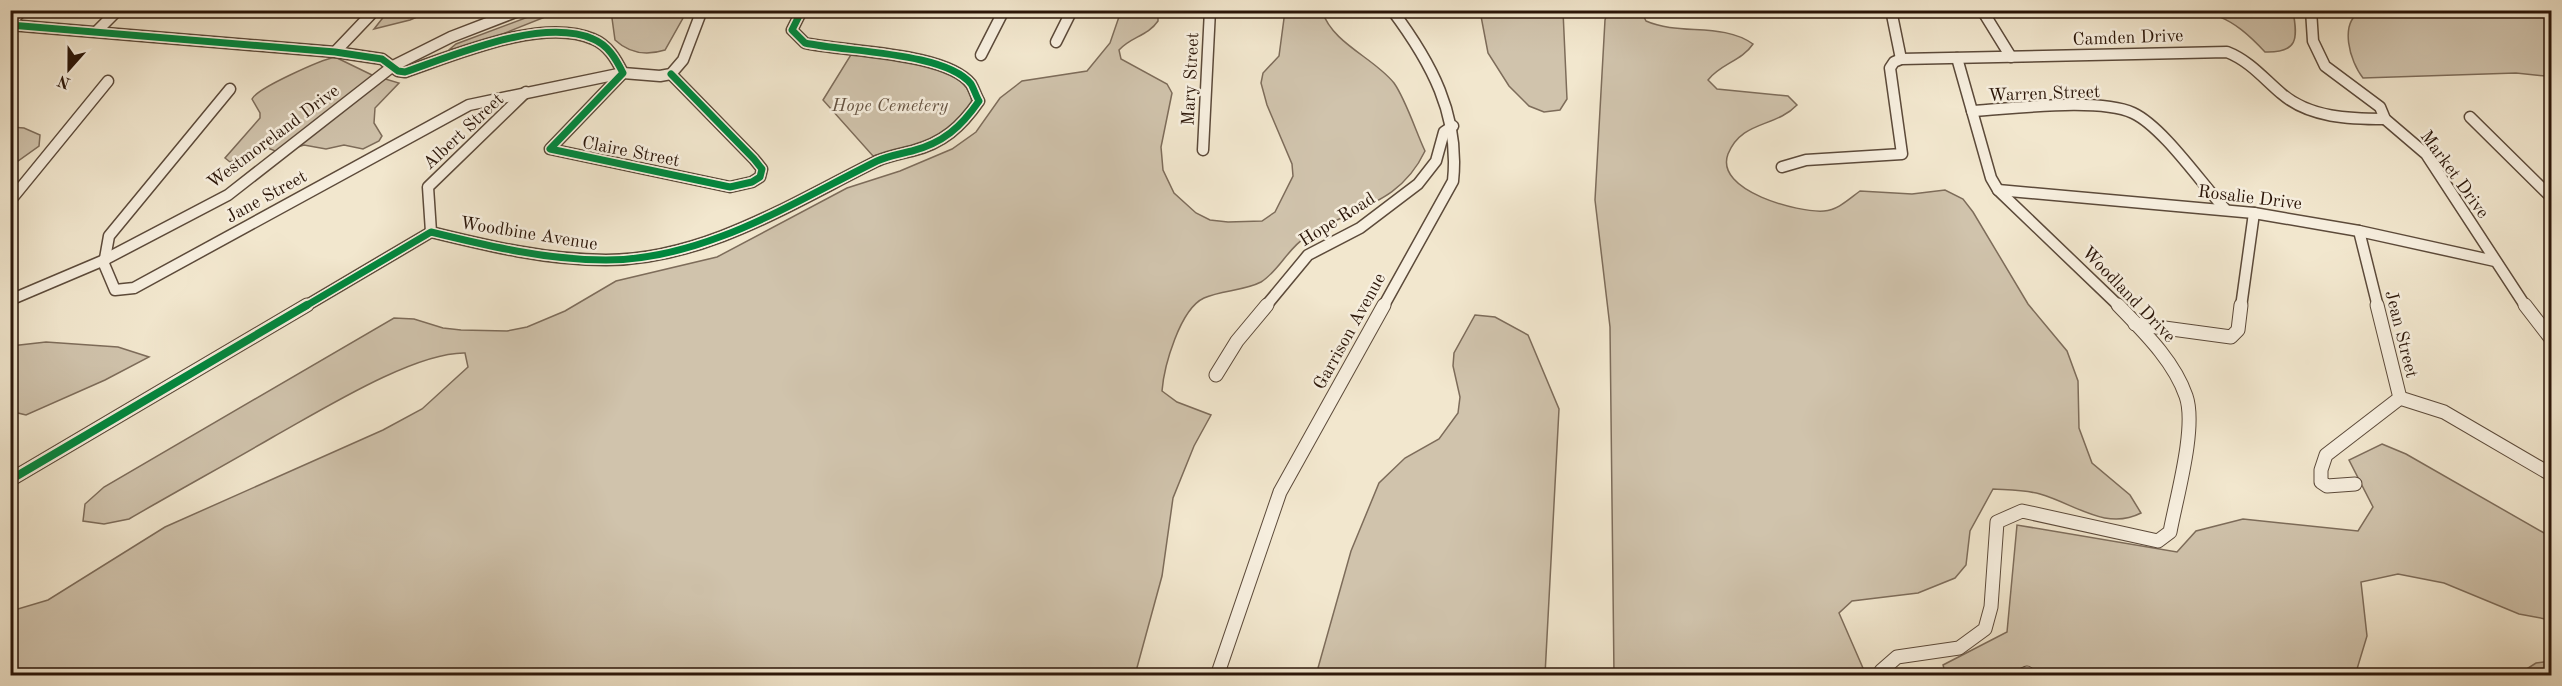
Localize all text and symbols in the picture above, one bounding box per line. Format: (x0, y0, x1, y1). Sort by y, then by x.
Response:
street label: Camden Drive (2072, 27, 2184, 49)
street label: Mary Street (1180, 32, 1202, 126)
north arrow (39, 39, 99, 99)
text: N (55, 71, 73, 91)
street label: Westmoreland Drive (204, 81, 343, 192)
street label: Warren Street (1988, 83, 2100, 105)
street label: Albert Street (420, 90, 507, 173)
park label: Hope Cemetery (831, 97, 949, 115)
street label: Market Drive (2416, 127, 2492, 222)
street label: Claire Street (580, 134, 681, 170)
street label: Jane Street (223, 167, 310, 226)
street label: Rosalie Drive (2197, 183, 2303, 213)
street label: Hope Road (1296, 189, 1379, 250)
street label: Woodbine Avenue (459, 214, 599, 254)
street label: Woodland Drive (2078, 243, 2178, 346)
street label: Garrison Avenue (1310, 270, 1389, 393)
street label: Jean Street (2381, 289, 2421, 380)

